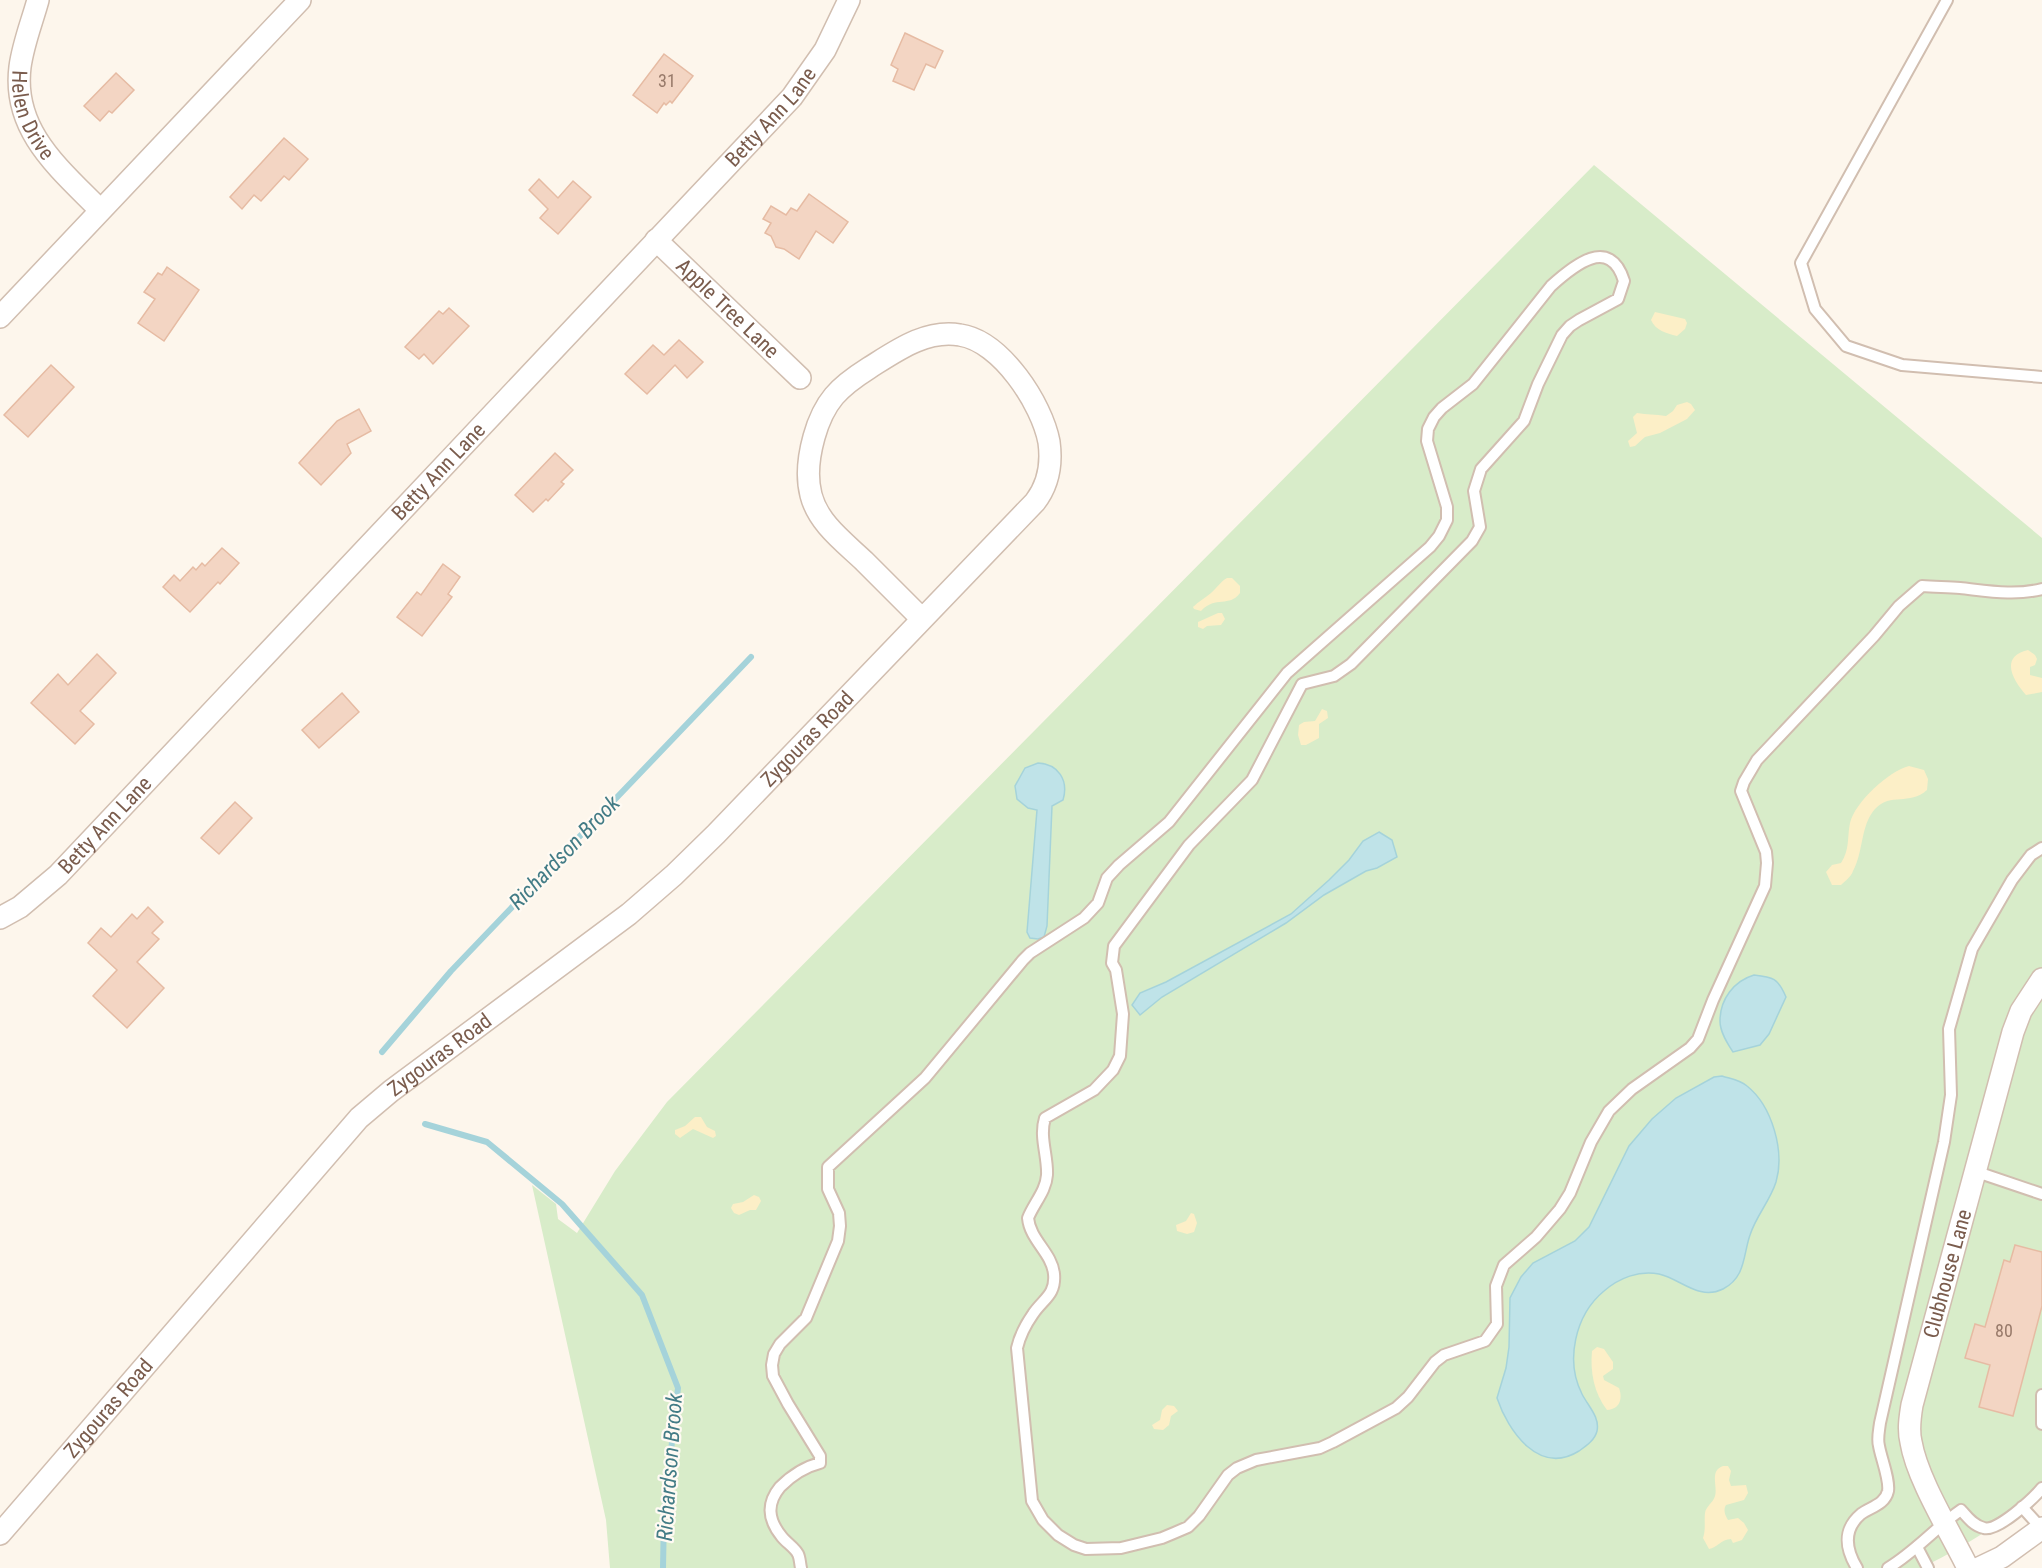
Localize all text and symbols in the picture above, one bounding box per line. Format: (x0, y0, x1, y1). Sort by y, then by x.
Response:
street label: Betty Ann Lane (721, 63, 821, 172)
street label: Helen Drive (7, 70, 59, 165)
house number: 31 (658, 70, 676, 91)
street label: Apple Tree Lane (671, 254, 784, 363)
street label: Betty Ann Lane (387, 418, 490, 525)
street label: Zygouras Road (756, 686, 859, 792)
street label: Betty Ann Lane (53, 771, 157, 879)
water label: Richardson Brook (504, 790, 625, 914)
street label: Zygouras Road (383, 1008, 496, 1101)
street label: Clubhouse Lane (1919, 1207, 1976, 1341)
house number: 80 (1995, 1320, 2013, 1341)
street label: Zygouras Road (59, 1354, 158, 1463)
water label: Richardson Brook (652, 1392, 687, 1542)

